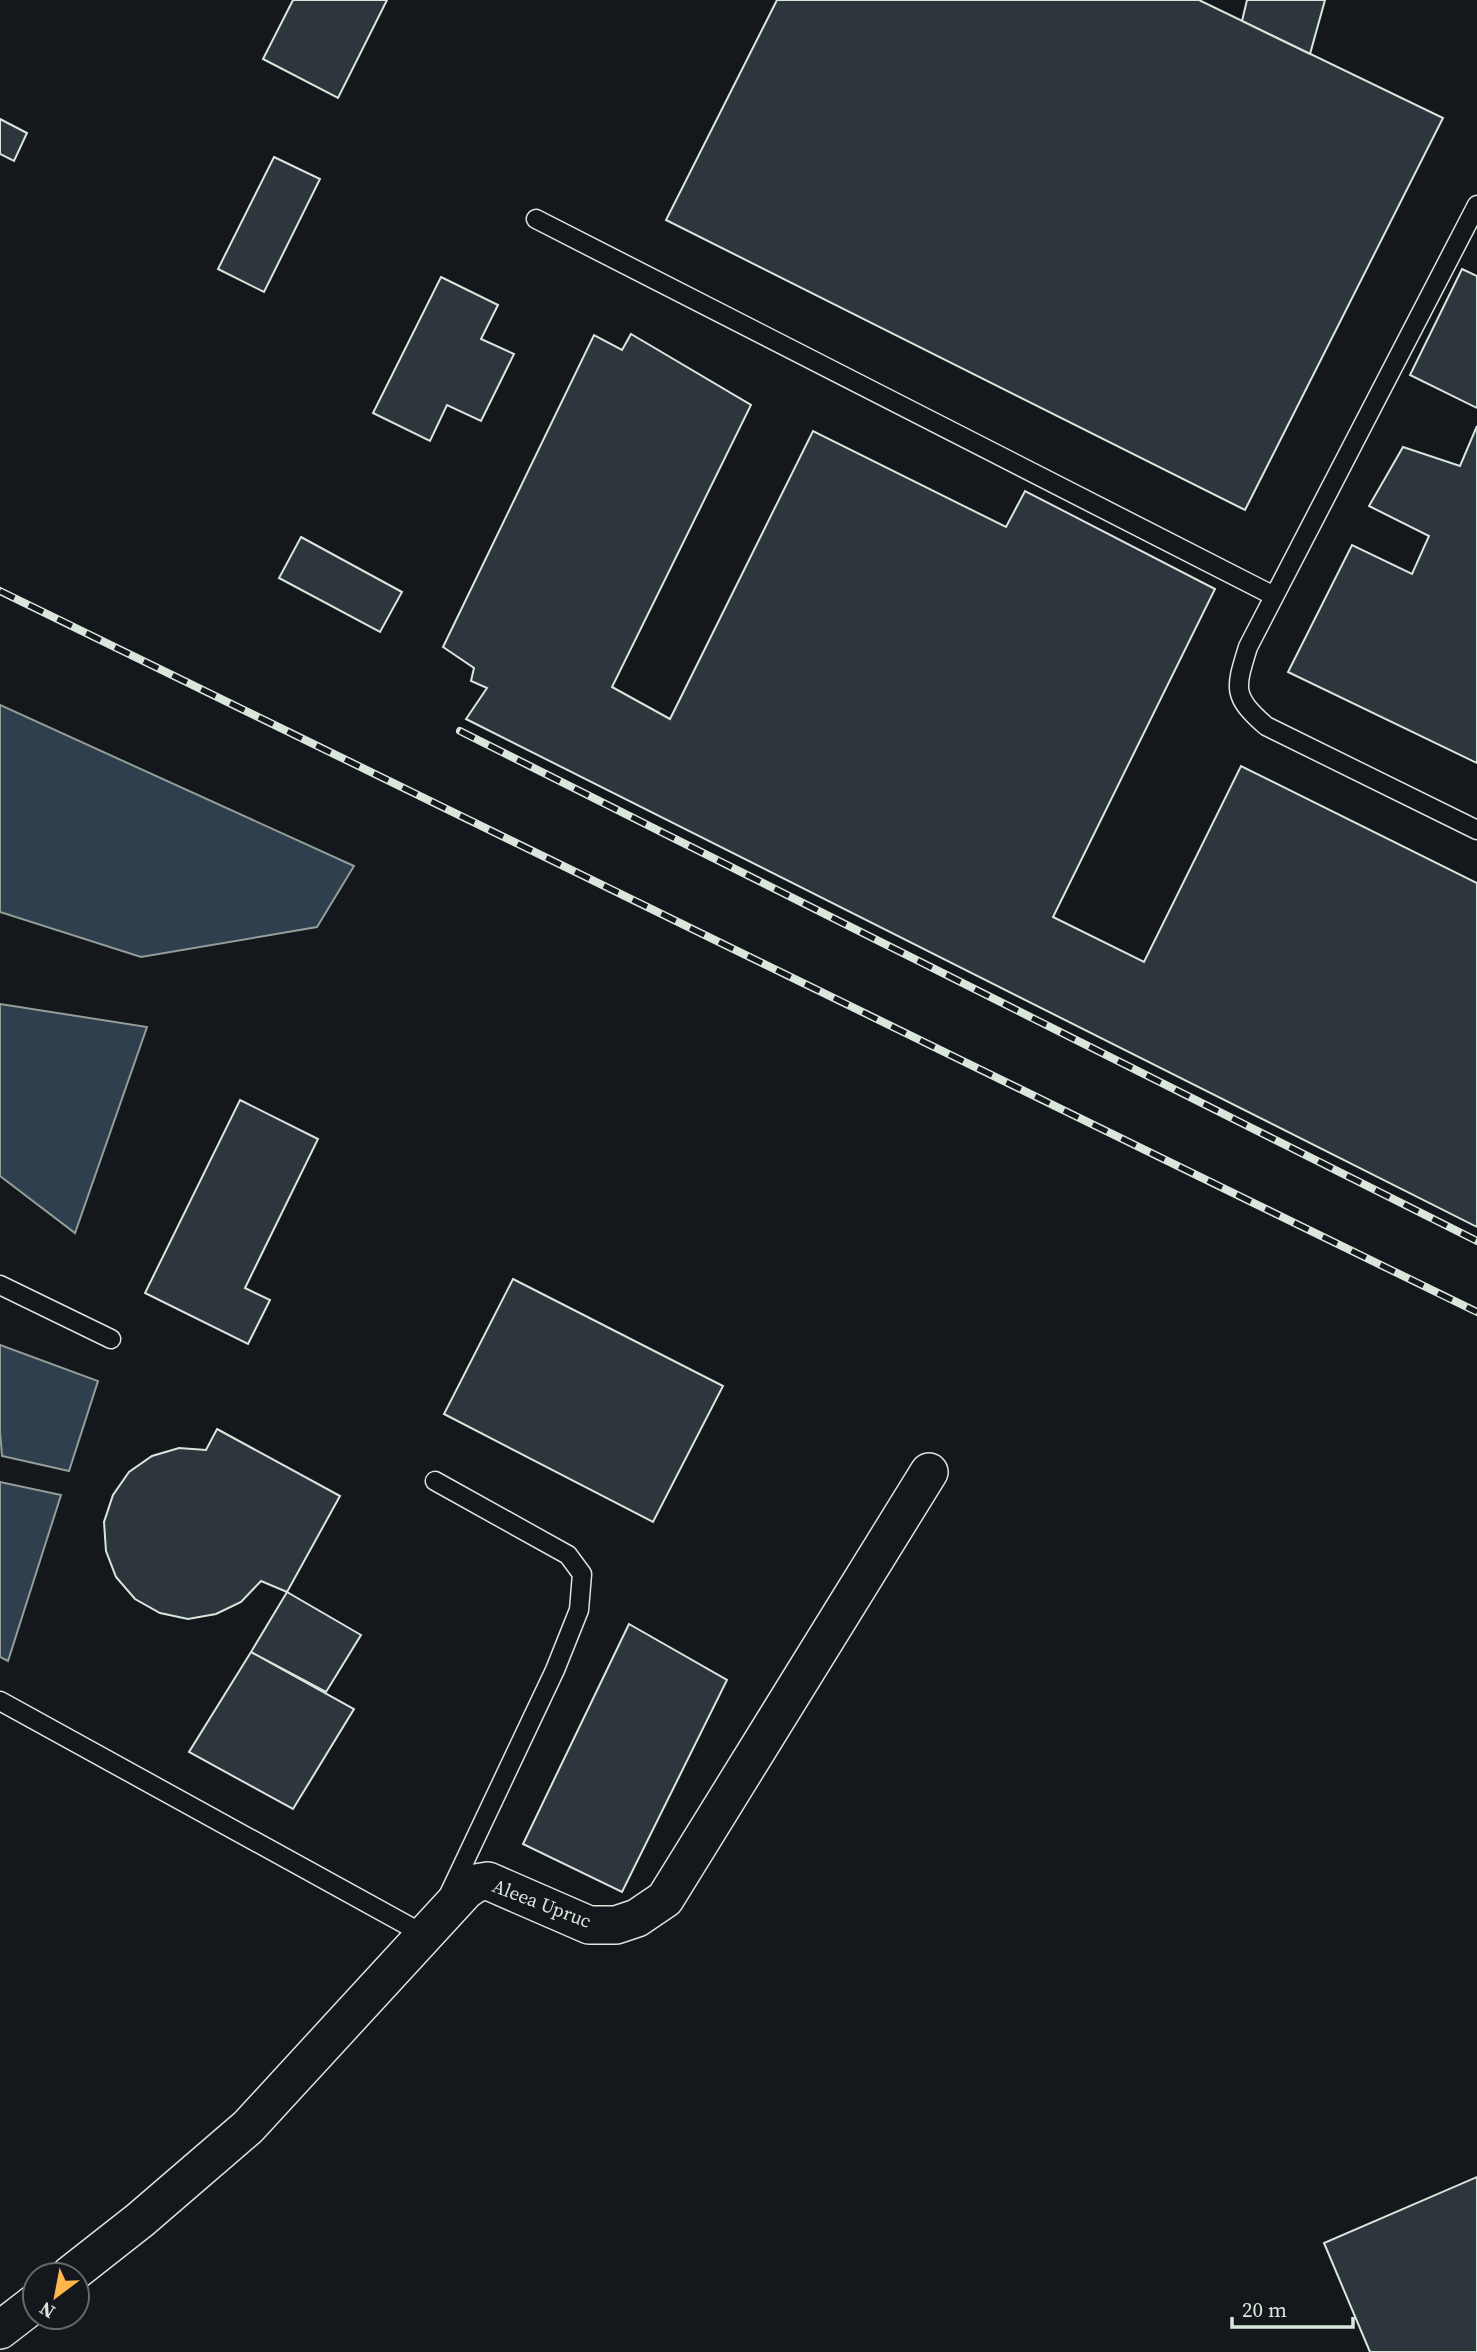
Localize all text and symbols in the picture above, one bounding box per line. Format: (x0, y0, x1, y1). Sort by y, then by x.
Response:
street label: Aleea Upruc (489, 1872, 595, 1934)
north arrow (21, 2261, 91, 2331)
scale bar (1232, 2286, 1353, 2330)
text: 20 m (1242, 2295, 1287, 2324)
text: N (34, 2296, 60, 2325)

